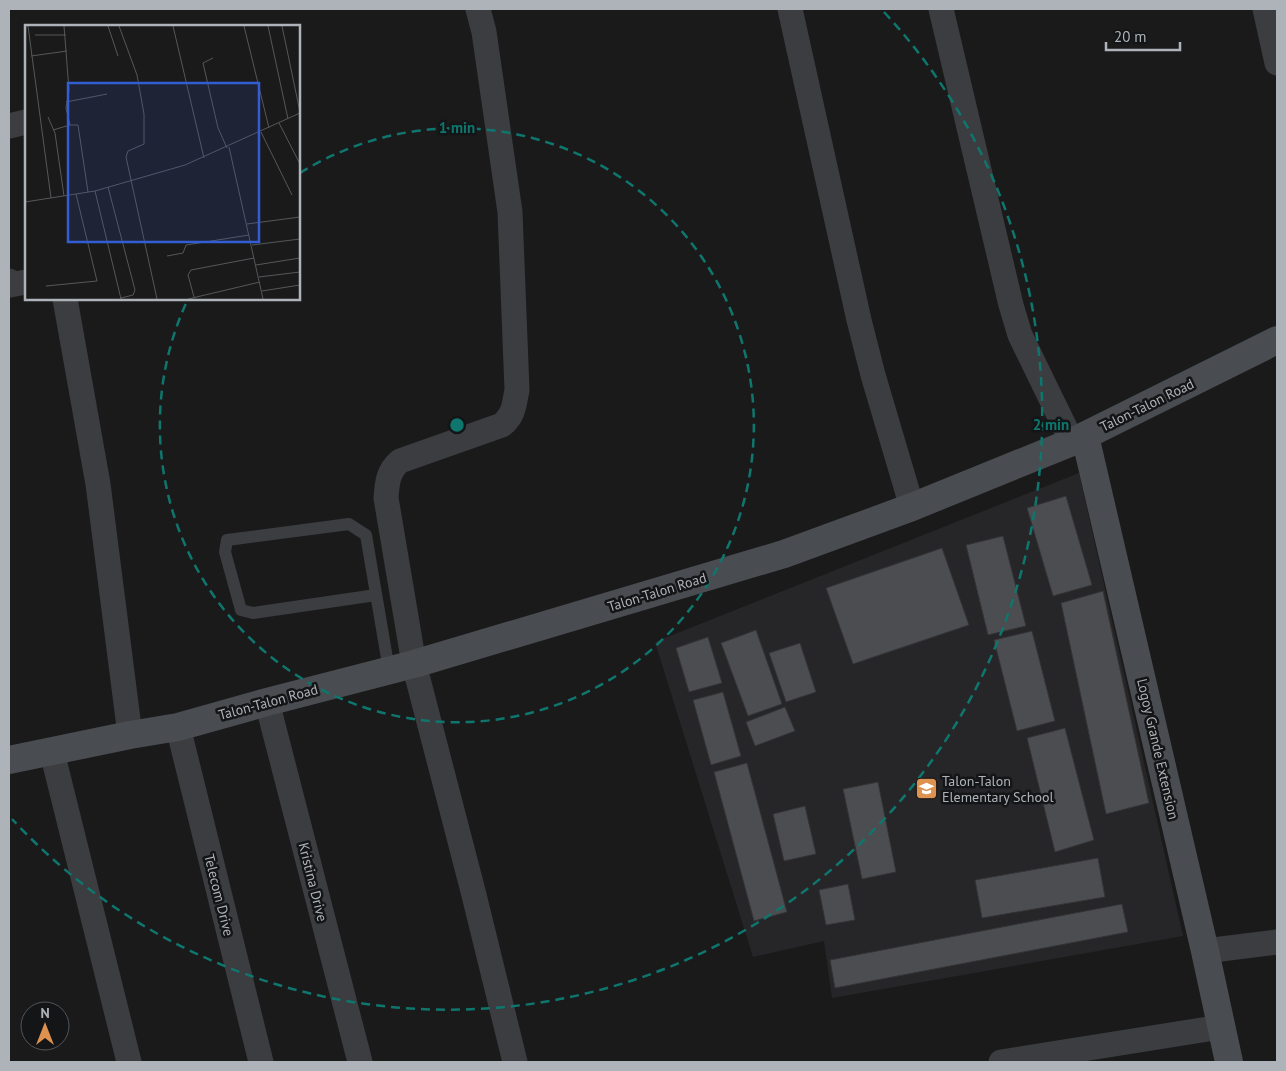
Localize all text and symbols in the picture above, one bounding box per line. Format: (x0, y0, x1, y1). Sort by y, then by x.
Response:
scale bar (1106, 20, 1180, 52)
inset map (25, 25, 300, 300)
text: 20 m (1114, 27, 1147, 46)
text: 1 min (439, 118, 475, 137)
street label: Talon-Talon Road (1097, 375, 1197, 435)
text: 2 min (1033, 415, 1069, 434)
centre of rings (448, 416, 466, 434)
street label: Talon-Talon Road (605, 568, 709, 616)
street label: Logoy Grande Extension (1133, 677, 1183, 821)
street label: Talon-Talon Road (216, 680, 320, 724)
place label: Talon-Talon Elementary School (942, 772, 1054, 806)
school or university icon: Talon-Talon Elementary School (914, 777, 938, 801)
street label: Kristina Drive (294, 841, 332, 923)
street label: Telecom Drive (200, 852, 238, 938)
north arrow (20, 1001, 70, 1051)
text: N (40, 1004, 50, 1022)

